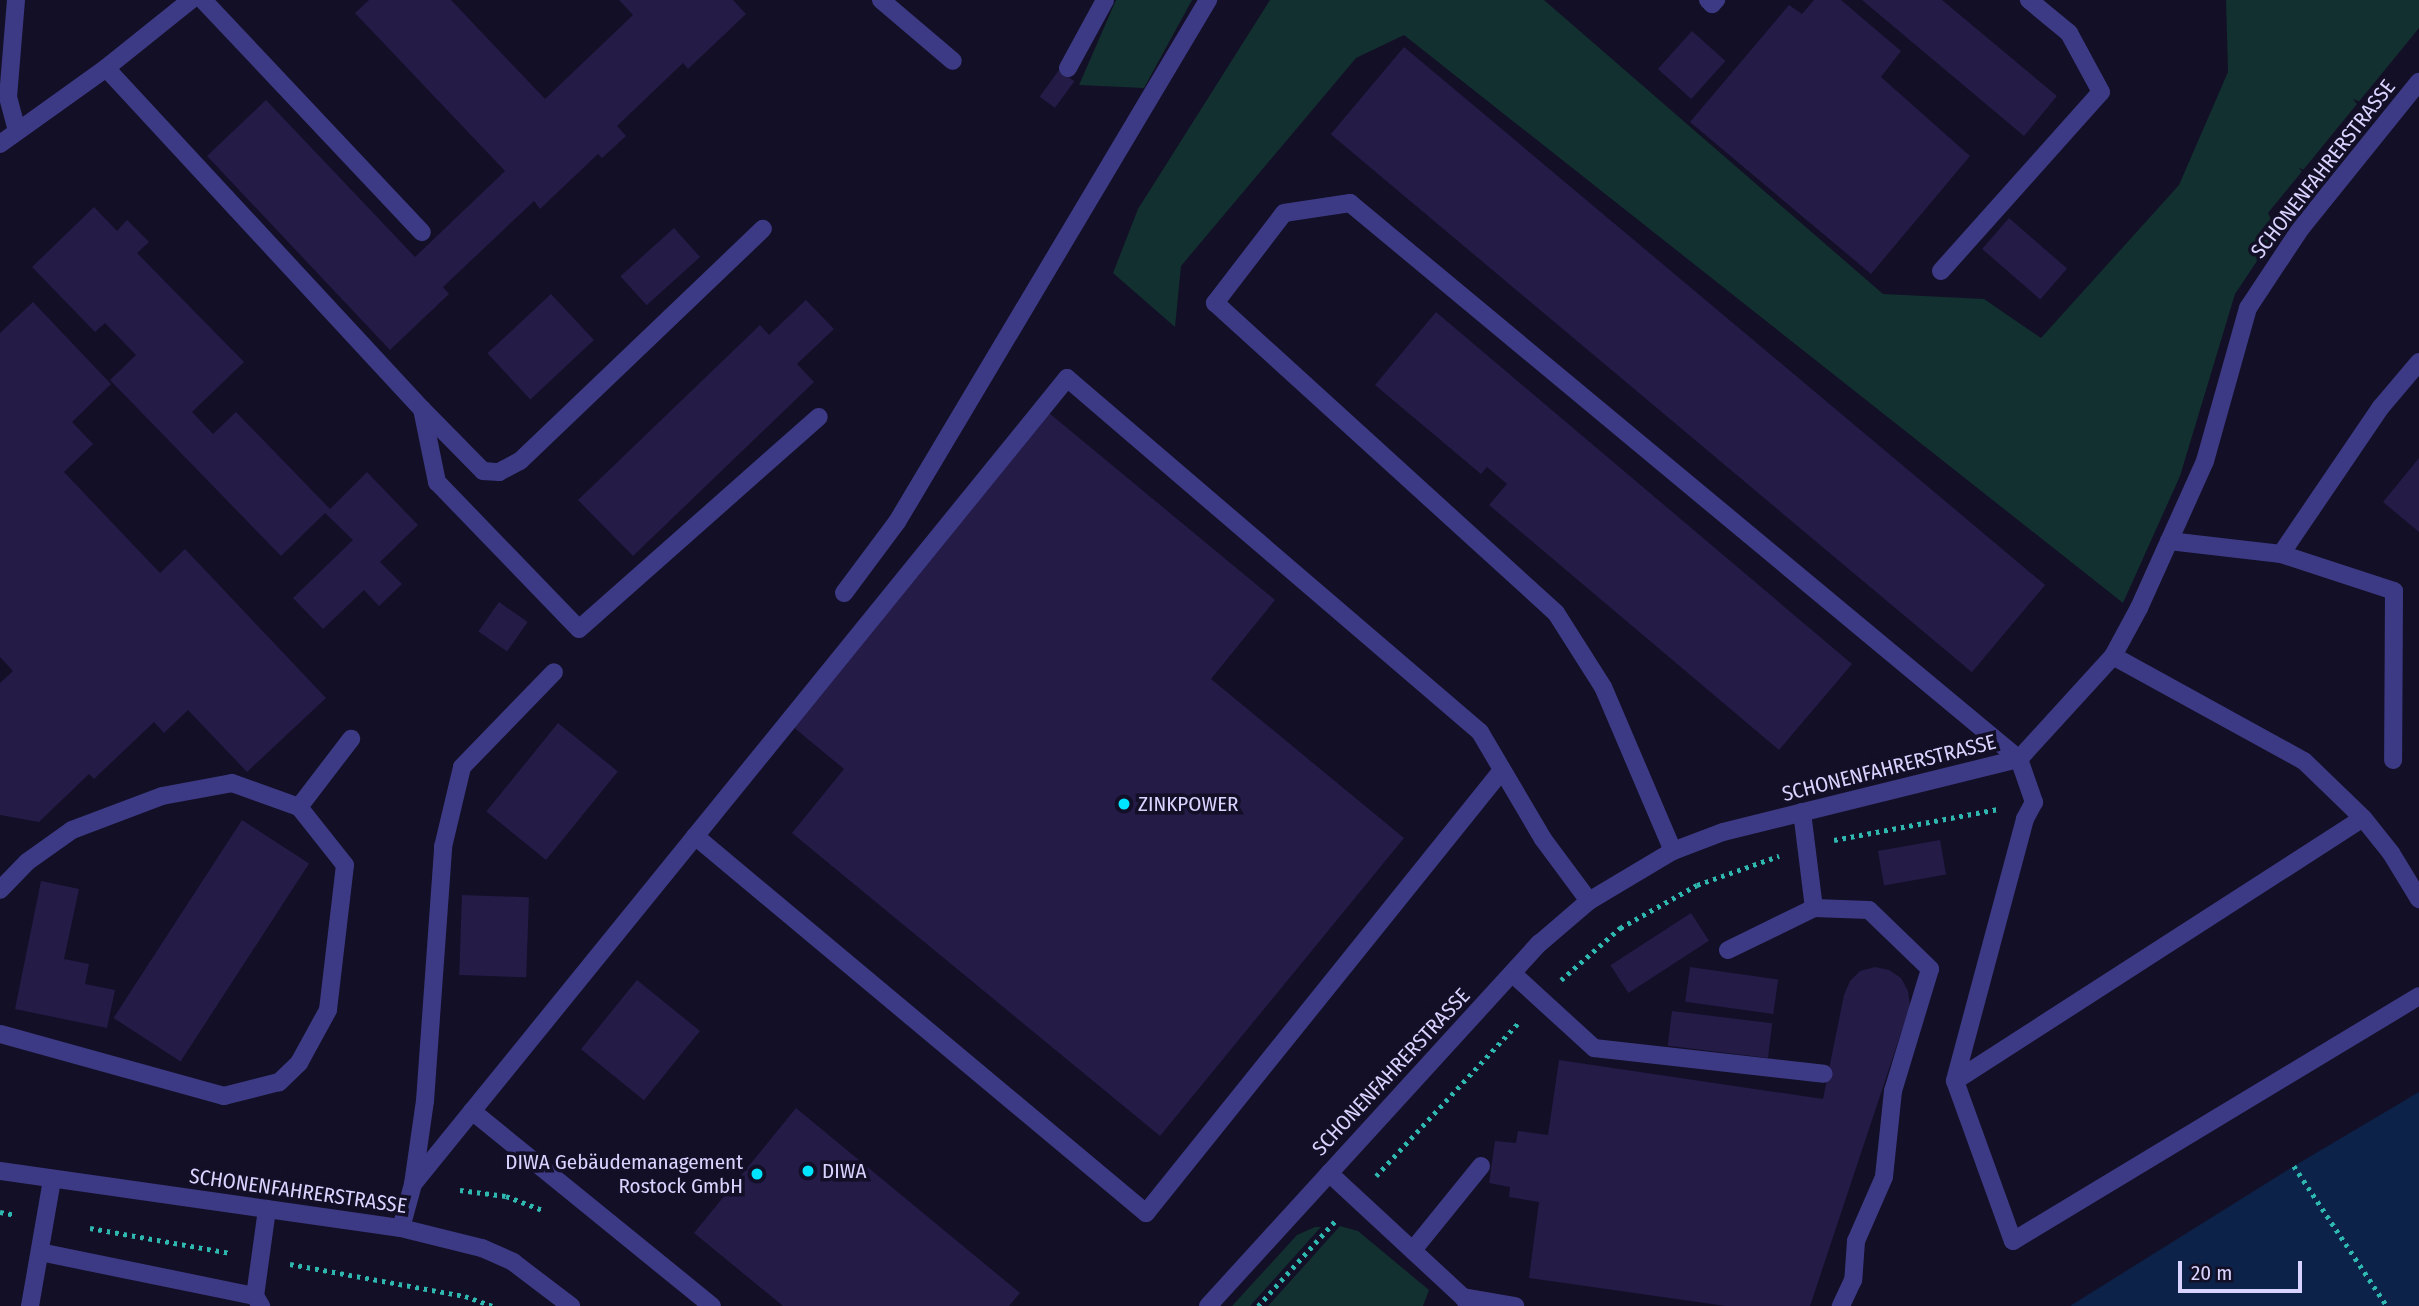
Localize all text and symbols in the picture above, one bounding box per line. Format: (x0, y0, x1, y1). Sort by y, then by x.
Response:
street label: SCHONENFAHRERSTRASSE (2246, 75, 2400, 263)
street label: SCHONENFAHRERSTRASSE (1779, 729, 1999, 807)
place label: ZINKPOWER (1138, 791, 1238, 817)
marker: ZINKPOWER (1116, 796, 1132, 812)
street label: SCHONENFAHRERSTRASSE (1307, 983, 1475, 1161)
place label: DIWA Gebäudemanagement Rostock GmbH (505, 1149, 743, 1199)
place label: DIWA (822, 1158, 866, 1184)
street label: SCHONENFAHRERSTRASSE (188, 1163, 408, 1219)
marker: DIWA (800, 1163, 816, 1179)
marker: DIWA Gebäudemanagement Rostock GmbH (749, 1166, 765, 1182)
scale bar (2181, 1246, 2305, 1290)
text: 20 m (2191, 1260, 2232, 1286)

